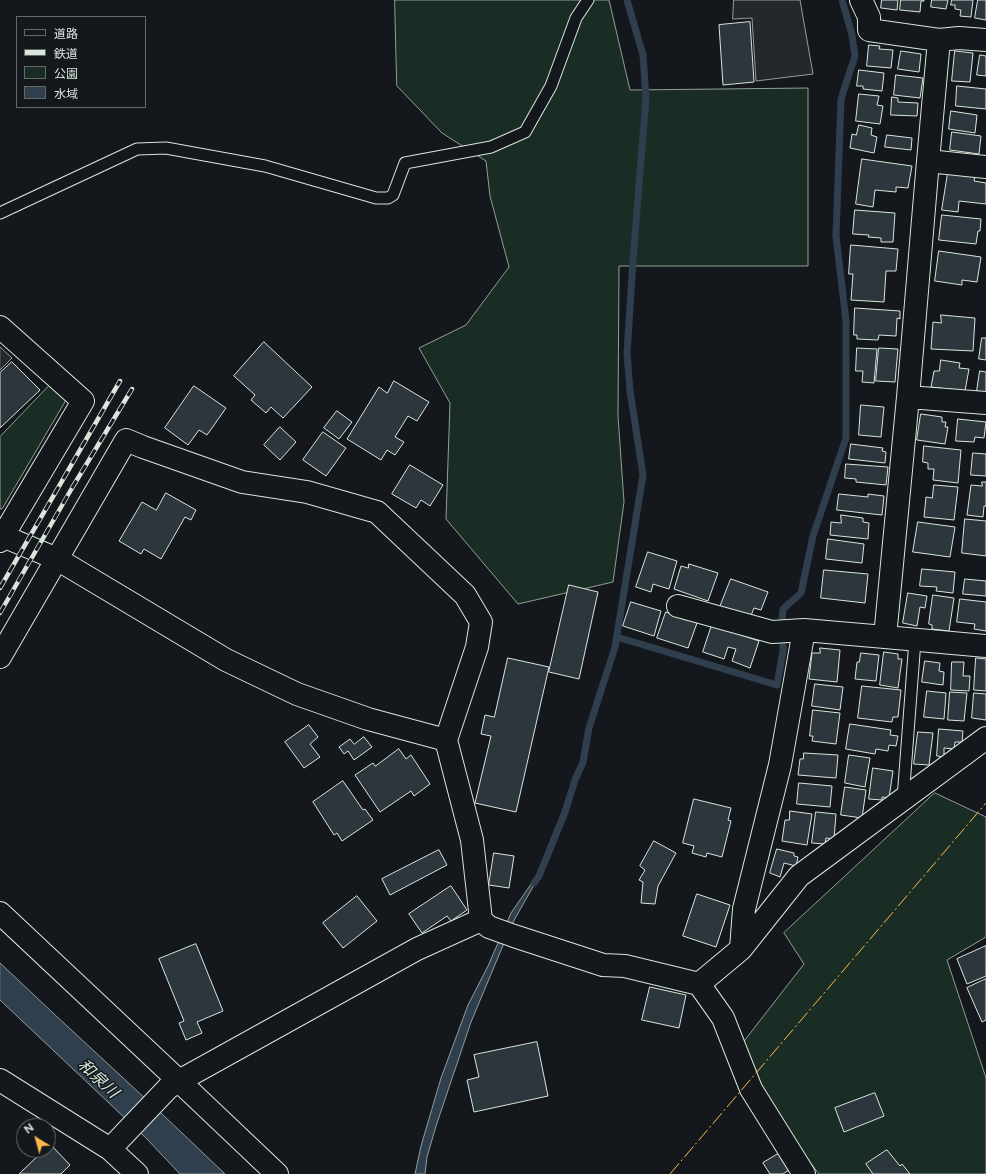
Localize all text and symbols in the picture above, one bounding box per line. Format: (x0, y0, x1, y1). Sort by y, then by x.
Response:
legend (16, 16, 146, 108)
text: 道路 (54, 27, 78, 41)
text: 鉄道 (54, 47, 78, 61)
text: 公園 (54, 67, 78, 81)
text: 水域 (54, 87, 78, 101)
water label: 和泉川 (74, 1056, 122, 1102)
north arrow (16, 1118, 56, 1158)
text: N (22, 1121, 36, 1137)

